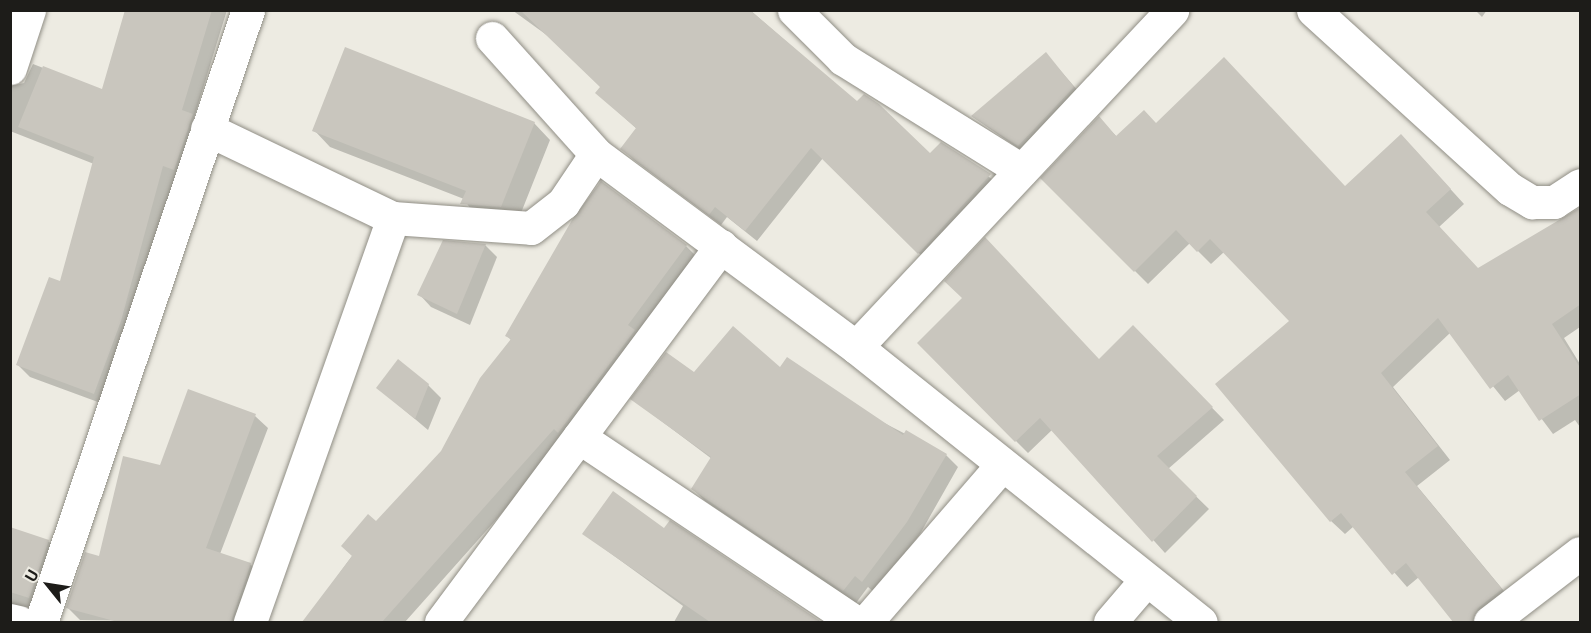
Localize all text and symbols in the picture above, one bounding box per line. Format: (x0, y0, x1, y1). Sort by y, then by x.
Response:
north arrow (18, 555, 78, 615)
text: U (21, 566, 43, 585)

